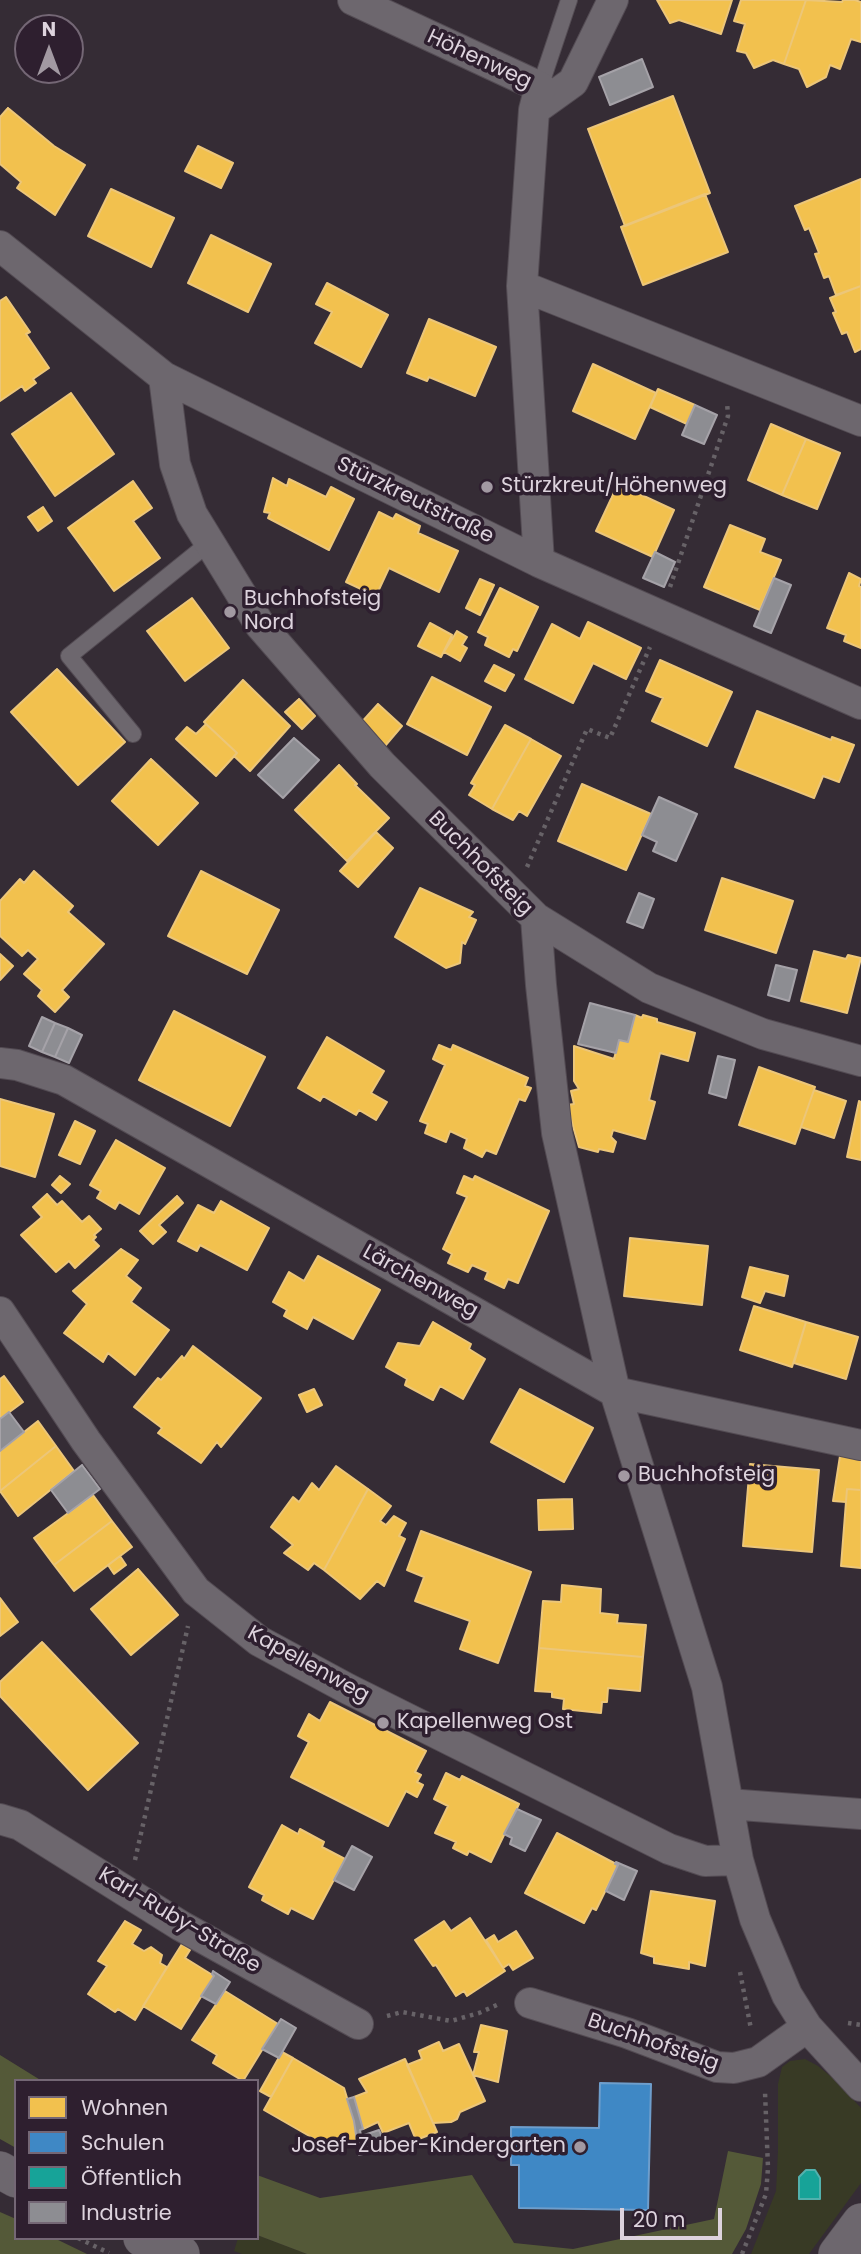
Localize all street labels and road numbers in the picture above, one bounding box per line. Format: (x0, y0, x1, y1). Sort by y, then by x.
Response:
street label: Höhenweg (423, 25, 535, 95)
street label: Stürzkreutstraße (332, 452, 498, 550)
street label: Buchhofsteig (423, 807, 537, 921)
street label: Lärchenweg (358, 1240, 482, 1324)
street label: Kapellenweg (243, 1621, 373, 1709)
street label: Karl-Ruby-Straße (93, 1863, 265, 1979)
street label: Buchhofsteig (584, 2009, 722, 2077)

